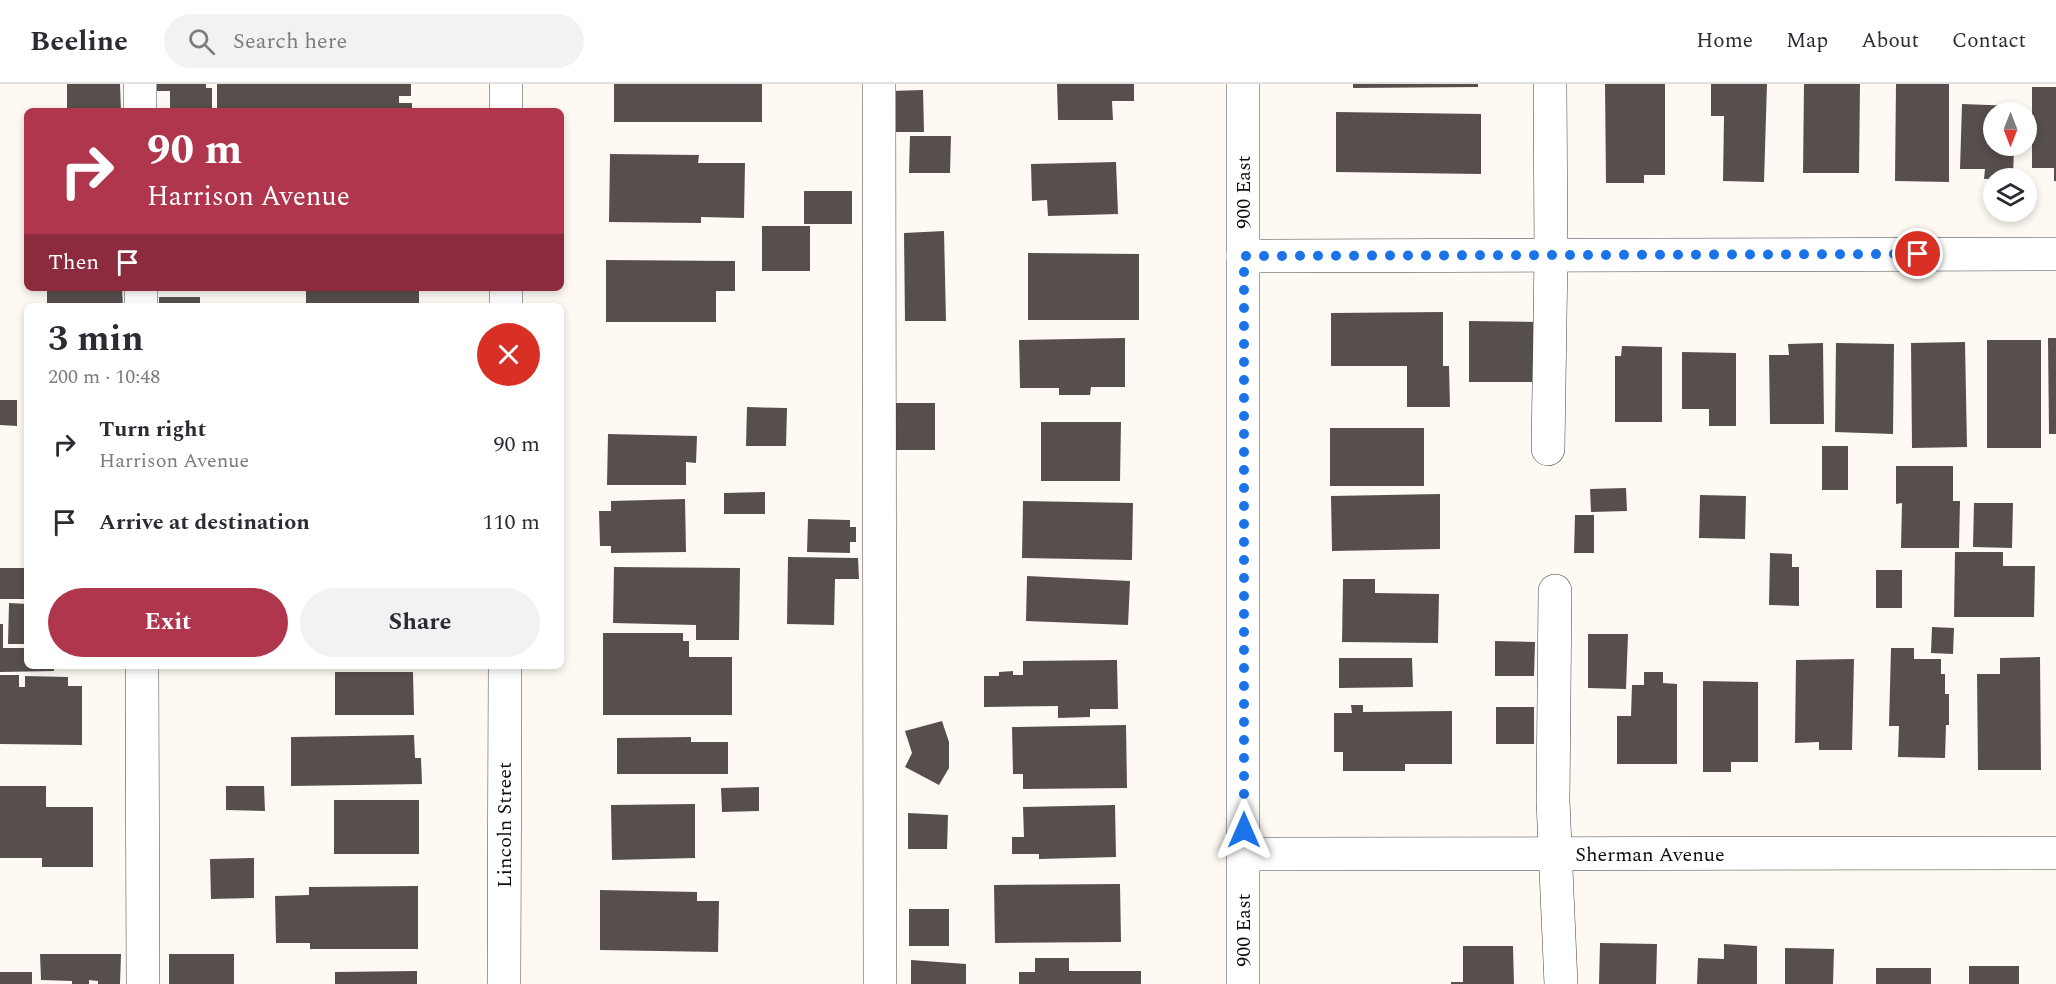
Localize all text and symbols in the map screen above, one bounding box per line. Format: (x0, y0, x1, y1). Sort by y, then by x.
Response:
search box (164, 14, 584, 68)
text: Beeline (30, 20, 128, 63)
icon: search (185, 25, 218, 58)
text: Search here (233, 25, 347, 58)
text: Home (1696, 25, 1753, 57)
text: Map (1786, 25, 1828, 57)
text: About (1861, 25, 1919, 57)
text: Contact (1952, 25, 2026, 57)
north arrow (1983, 102, 2037, 156)
map controls (1983, 102, 2037, 222)
text: 90 m (147, 119, 242, 182)
icon: right (48, 132, 126, 210)
street label: 900 East (1229, 155, 1259, 229)
button: layers (1983, 168, 2037, 222)
text: Harrison Avenue (147, 176, 350, 218)
pin (1892, 228, 1943, 279)
icon: arrive (1901, 237, 1934, 270)
text: Then (48, 246, 99, 279)
icon: arrive (111, 246, 144, 279)
text: 3 min (48, 312, 144, 367)
button: close (477, 323, 540, 386)
text: 200 m · 10:48 (48, 362, 160, 392)
text: Turn right (99, 413, 206, 446)
icon: right (48, 428, 81, 461)
text: 90 m (494, 428, 540, 461)
text: Harrison Avenue (99, 446, 249, 476)
icon: arrive (48, 506, 81, 539)
text: Arrive at destination (99, 506, 310, 539)
text: 110 m (483, 506, 540, 539)
button: Exit (48, 588, 288, 657)
button: Share (300, 588, 540, 657)
street label: Lincoln Street (490, 762, 520, 888)
position arrow (1212, 798, 1276, 862)
street label: Sherman Avenue (1575, 840, 1725, 870)
street label: 900 East (1229, 893, 1259, 967)

